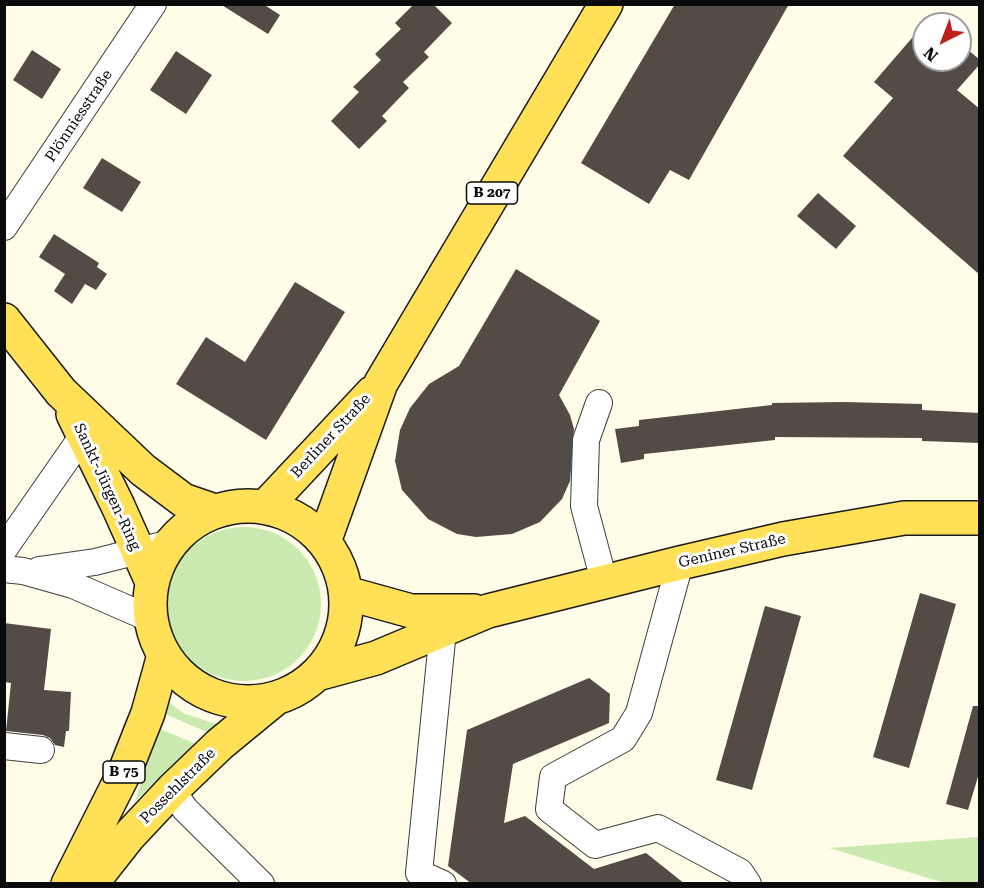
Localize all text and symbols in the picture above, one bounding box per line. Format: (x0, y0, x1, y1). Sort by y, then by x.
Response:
north arrow (912, 12, 972, 72)
text: N (920, 43, 942, 65)
street label: Plönniesstraße (42, 67, 116, 165)
road number: B 207 (466, 182, 518, 204)
street label: Berliner Straße (287, 390, 375, 482)
street label: Sankt-Jürgen-Ring (70, 421, 144, 553)
street label: Geniner Straße (677, 530, 787, 572)
street label: Possehlstraße (137, 745, 219, 827)
road number: B 75 (103, 761, 145, 783)

